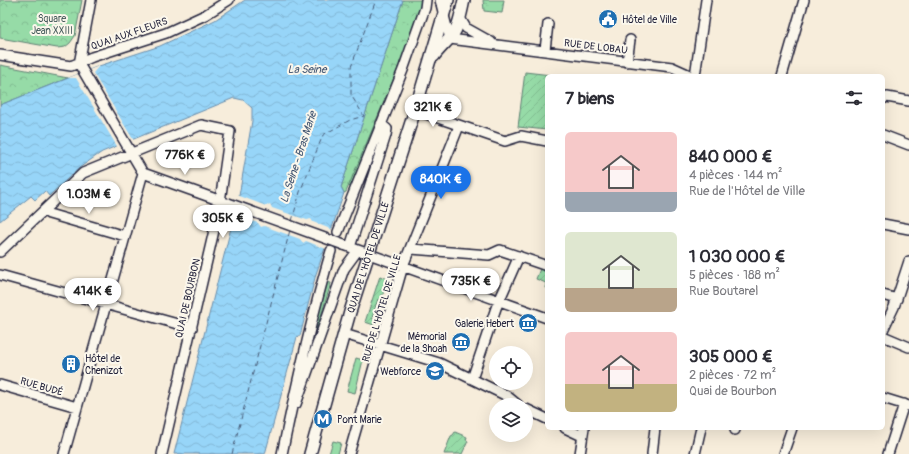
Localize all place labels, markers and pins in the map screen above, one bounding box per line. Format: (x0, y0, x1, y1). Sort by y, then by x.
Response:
public building icon: Hôtel de Ville (597, 8, 619, 30)
place label: Hôtel de Ville (622, 14, 677, 26)
pin: 321K € (400, 94, 466, 128)
pin: 776K € (152, 142, 218, 176)
pin: 840K € (408, 166, 474, 200)
pin: 1.03M € (52, 181, 126, 215)
pin: 305K € (190, 205, 256, 239)
pin: 735K € (438, 268, 504, 302)
pin: 414K € (60, 278, 126, 312)
museum icon: Galerie Hebert (517, 312, 539, 334)
place label: Galerie Hebert (455, 318, 515, 330)
place label: Mémorial de la Shoah (400, 331, 447, 355)
museum icon: Mémorial de la Shoah (450, 331, 472, 353)
building icon: Hôtel de Chenizot (60, 353, 82, 375)
place label: Hôtel de Chenizot (85, 353, 124, 377)
school or university icon: Webforce (424, 360, 446, 382)
place label: Webforce (380, 366, 421, 378)
metro station icon: Pont Marie (312, 408, 334, 430)
place label: Pont Marie (337, 414, 382, 426)

